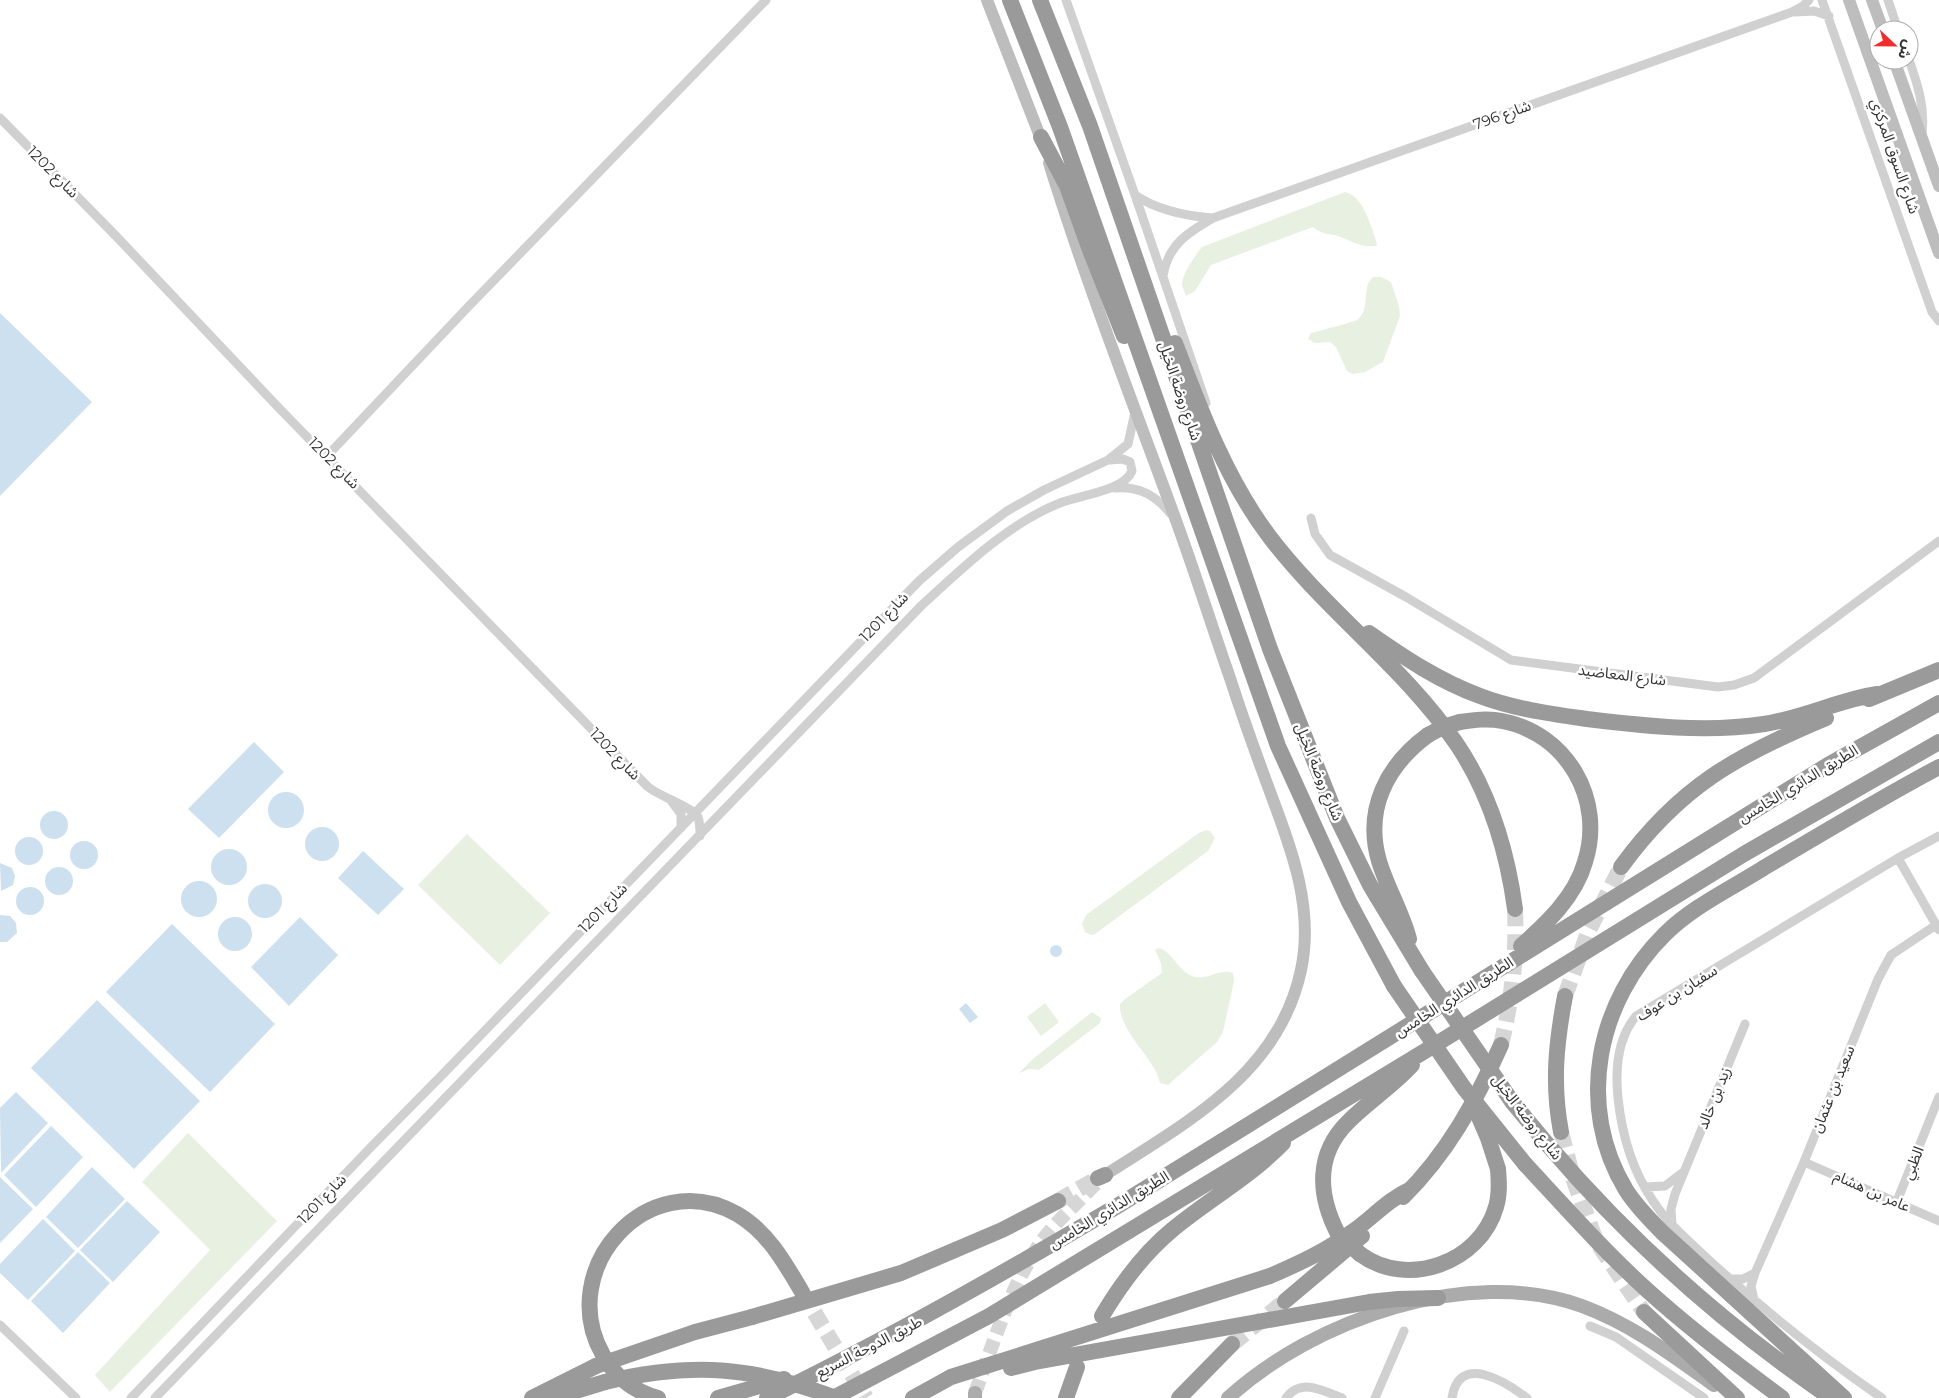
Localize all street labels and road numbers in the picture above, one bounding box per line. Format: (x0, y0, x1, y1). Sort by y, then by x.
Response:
street label: شارع 796 (1470, 95, 1535, 137)
street label: شارع السوق المركزي (1864, 96, 1924, 217)
street label: شارع 1202 (21, 142, 83, 204)
street label: شارع روضة الخيل (1152, 339, 1206, 444)
street label: شارع 1202 (302, 433, 364, 495)
street label: شارع 1201 (855, 587, 914, 648)
street label: شارع المعاضيد (1577, 660, 1667, 692)
street label: شارع روضة الخيل (1288, 720, 1348, 825)
street label: شارع 1202 (584, 723, 645, 786)
street label: الطريق الدائري الخامس (1734, 740, 1863, 829)
street label: شارع 1201 (574, 878, 633, 939)
street label: الطريق الدائري الخامس (1391, 952, 1518, 1043)
street label: سفيان بن عوف (1633, 960, 1721, 1025)
street label: سعيد بن عثمان (1806, 1042, 1859, 1135)
street label: زيد بن خالد (1692, 1064, 1735, 1132)
street label: شارع روضة الخيل (1486, 1070, 1567, 1165)
street label: الظبي (1897, 1143, 1930, 1183)
street label: عامر بن هشام (1830, 1165, 1914, 1218)
street label: الطريق الدائري الخامس (1045, 1166, 1174, 1255)
street label: شارع 1201 (293, 1169, 352, 1230)
street label: طريق الدوحة السريع (813, 1312, 926, 1384)

